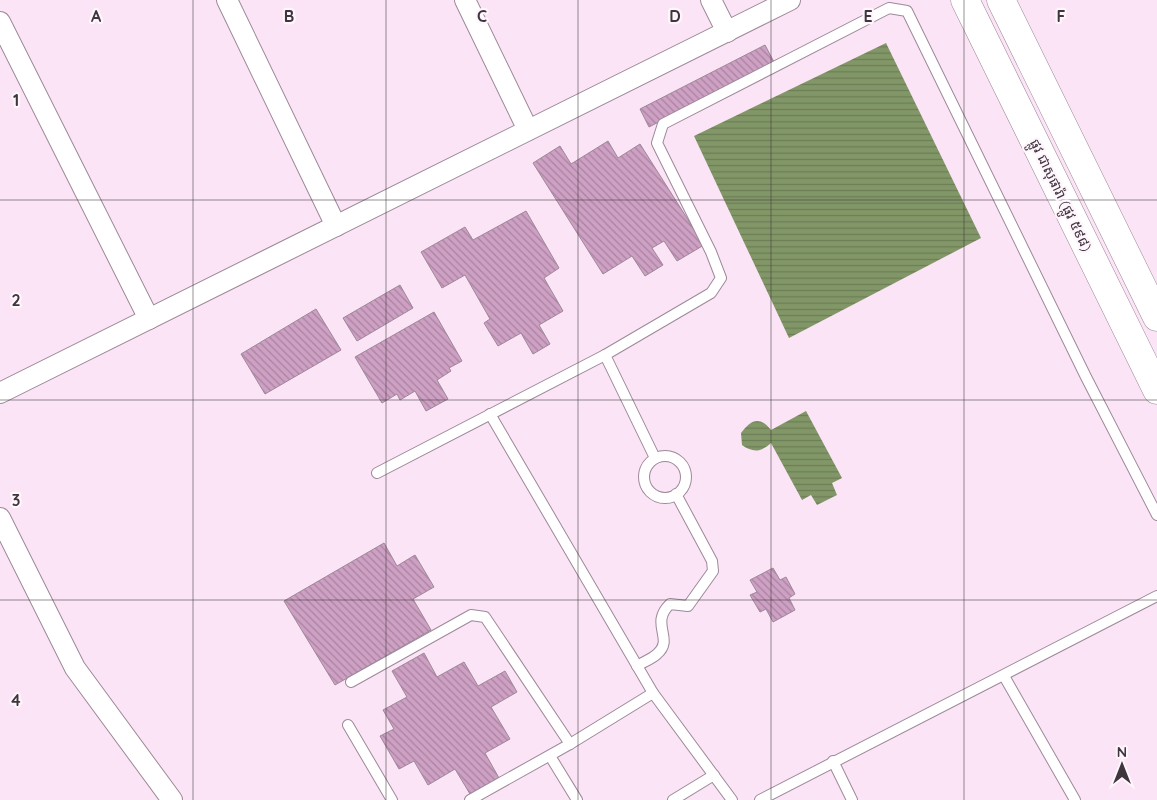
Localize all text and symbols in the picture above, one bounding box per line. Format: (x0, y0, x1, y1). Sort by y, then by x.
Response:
text: A (91, 6, 102, 26)
text: B (284, 6, 294, 26)
text: C (477, 6, 487, 26)
text: D (669, 6, 681, 26)
text: E (863, 6, 873, 26)
text: F (1057, 6, 1066, 26)
text: 1 (13, 90, 19, 110)
street label: ផ្លូវ ជាសុផារ៉ា (ផ្លូវ ៥៩៨) (1023, 136, 1096, 256)
text: 2 (11, 290, 21, 310)
text: 3 (12, 490, 20, 510)
text: 4 (11, 690, 21, 710)
north arrow (1097, 740, 1147, 790)
text: N (1117, 743, 1127, 761)

